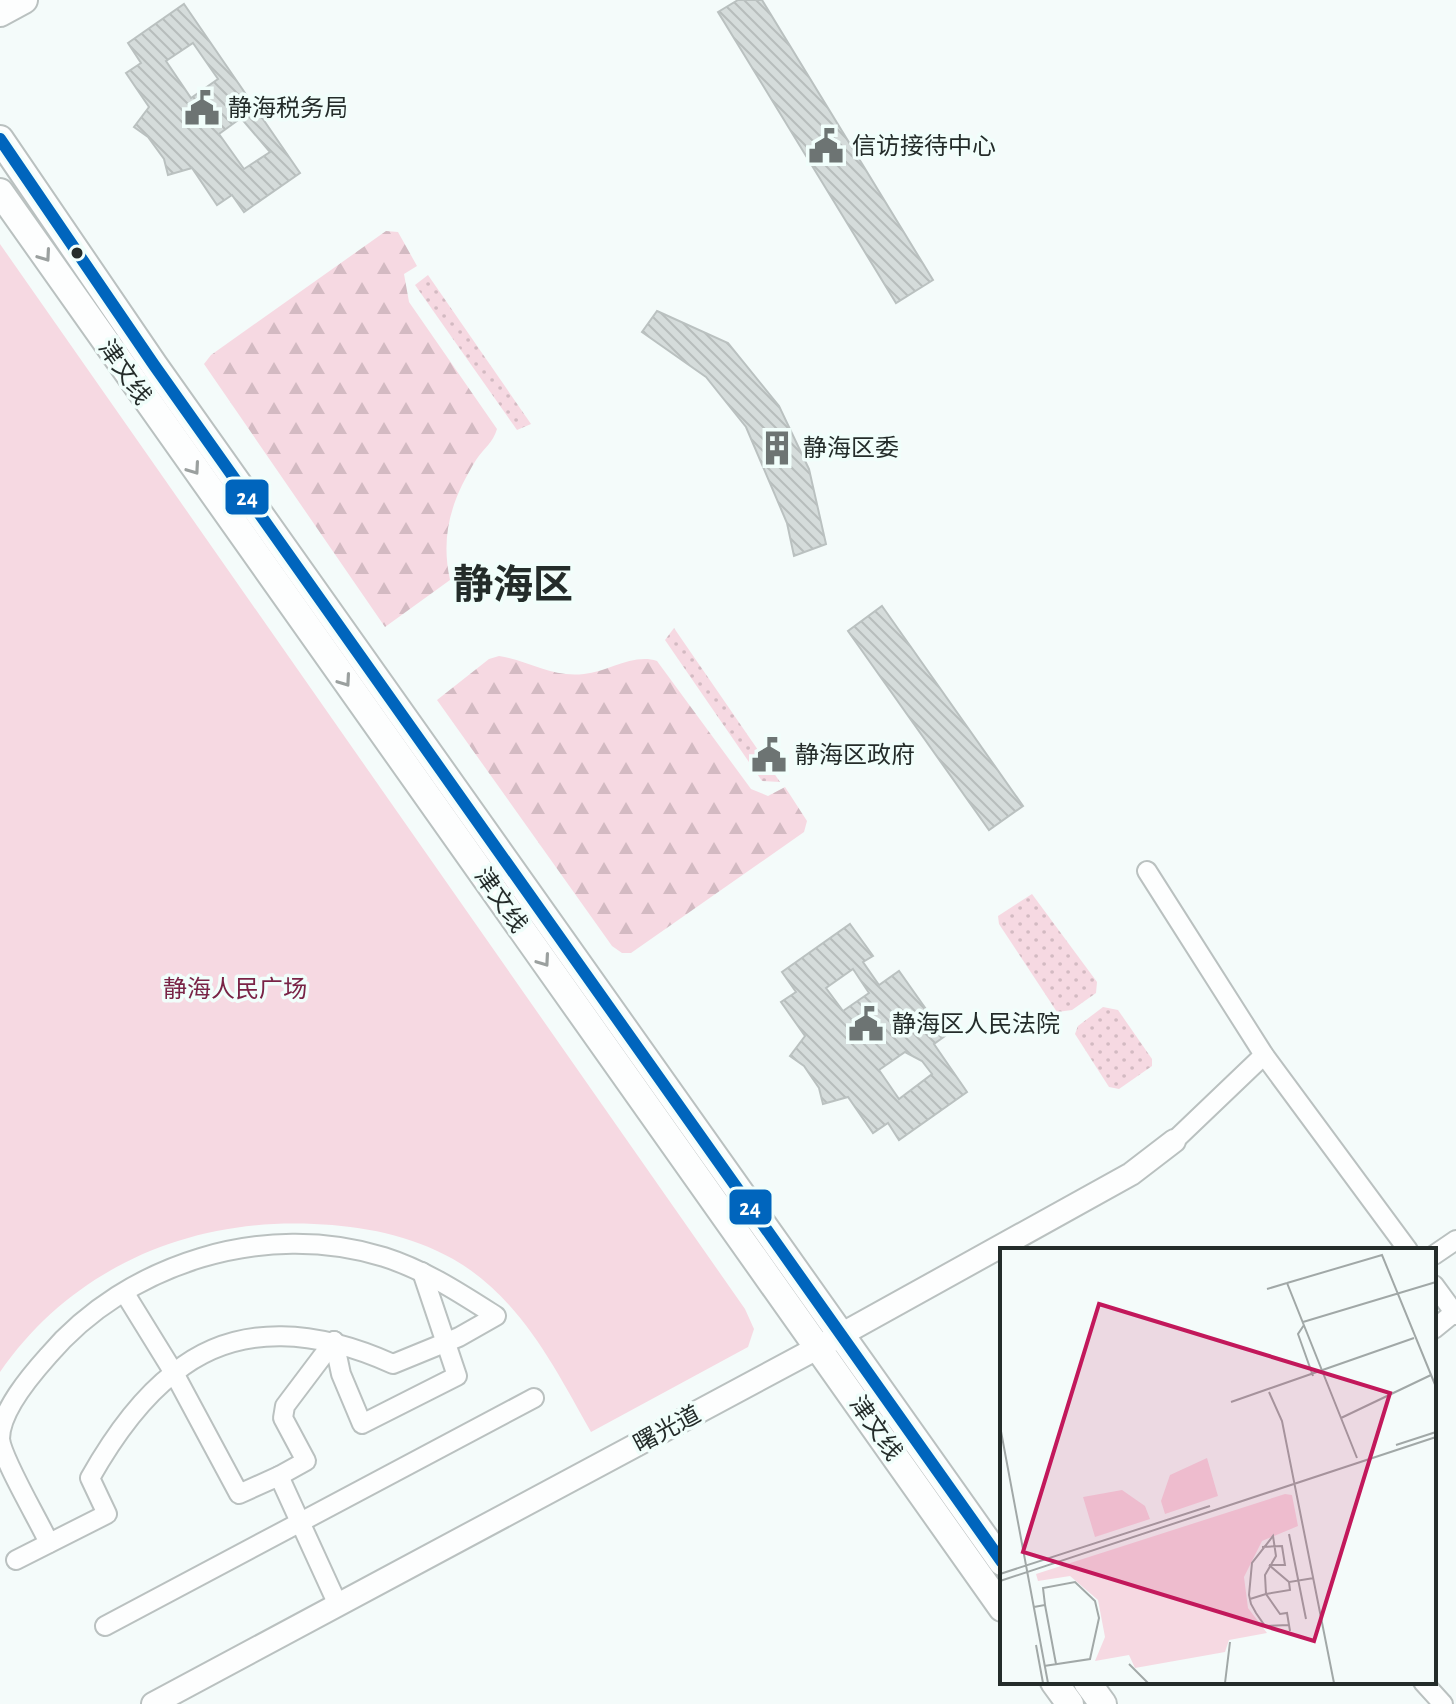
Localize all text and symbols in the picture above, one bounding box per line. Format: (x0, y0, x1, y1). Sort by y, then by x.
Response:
public building icon: 静海税务局 (183, 89, 221, 127)
place label: 静海税务局 (228, 95, 348, 121)
public building icon: 信访接待中心 (807, 127, 845, 165)
place label: 信访接待中心 (852, 133, 996, 159)
unlabelled marker (69, 245, 85, 261)
one-way arrow (35, 248, 50, 262)
street label: 津文线 (94, 335, 156, 409)
building icon: 静海区委 (758, 429, 796, 467)
place label: 静海区委 (803, 435, 899, 461)
one-way arrow (184, 460, 199, 475)
line badge: 24 (224, 478, 270, 516)
text: 24 (236, 487, 258, 509)
district label: 静海区 (453, 563, 573, 606)
one-way arrow (335, 672, 350, 686)
public building icon: 静海区政府 (750, 736, 788, 774)
place label: 静海区政府 (795, 742, 915, 768)
street label: 津文线 (470, 863, 532, 937)
one-way arrow (534, 953, 549, 967)
park label: 静海人民广场 (163, 976, 307, 1002)
public building icon: 静海区人民法院 (847, 1005, 885, 1043)
place label: 静海区人民法院 (892, 1011, 1060, 1037)
line badge: 24 (728, 1188, 773, 1226)
text: 24 (739, 1197, 761, 1219)
inset map (1000, 1248, 1436, 1684)
street label: 津文线 (845, 1391, 907, 1465)
street label: 曙光道 (629, 1401, 705, 1457)

